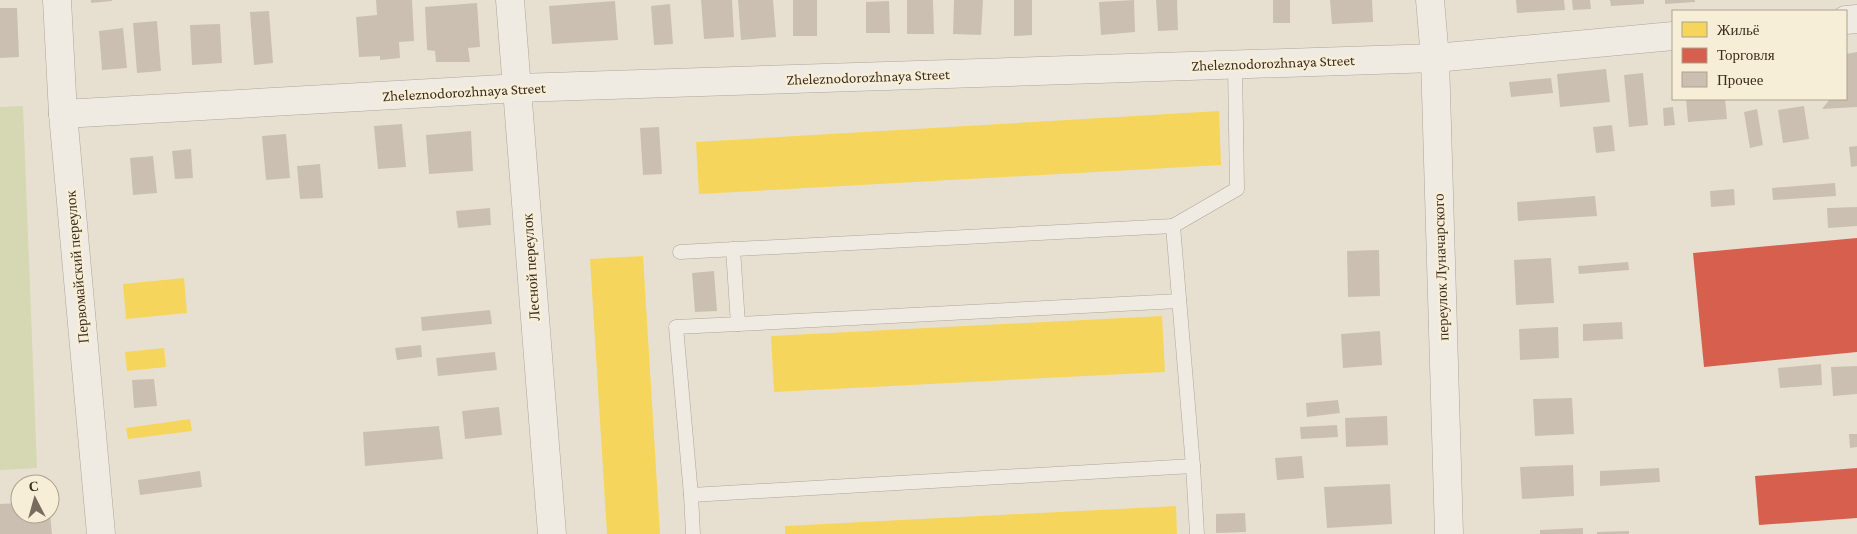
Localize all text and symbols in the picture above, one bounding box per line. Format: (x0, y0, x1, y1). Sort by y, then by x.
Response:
legend (1672, 10, 1847, 100)
text: Жильё (1717, 22, 1760, 38)
text: Торговля (1717, 47, 1775, 63)
street label: Zheleznodorozhnaya Street (1191, 52, 1356, 75)
street label: Zheleznodorozhnaya Street (786, 66, 951, 89)
text: Прочее (1717, 72, 1764, 88)
street label: Zheleznodorozhnaya Street (382, 80, 547, 105)
street label: Первомайский переулок (62, 189, 92, 344)
street label: переулок Луначарского (1430, 193, 1452, 341)
street label: Лесной переулок (519, 212, 543, 321)
north arrow (10, 474, 60, 524)
text: С (28, 478, 40, 495)

